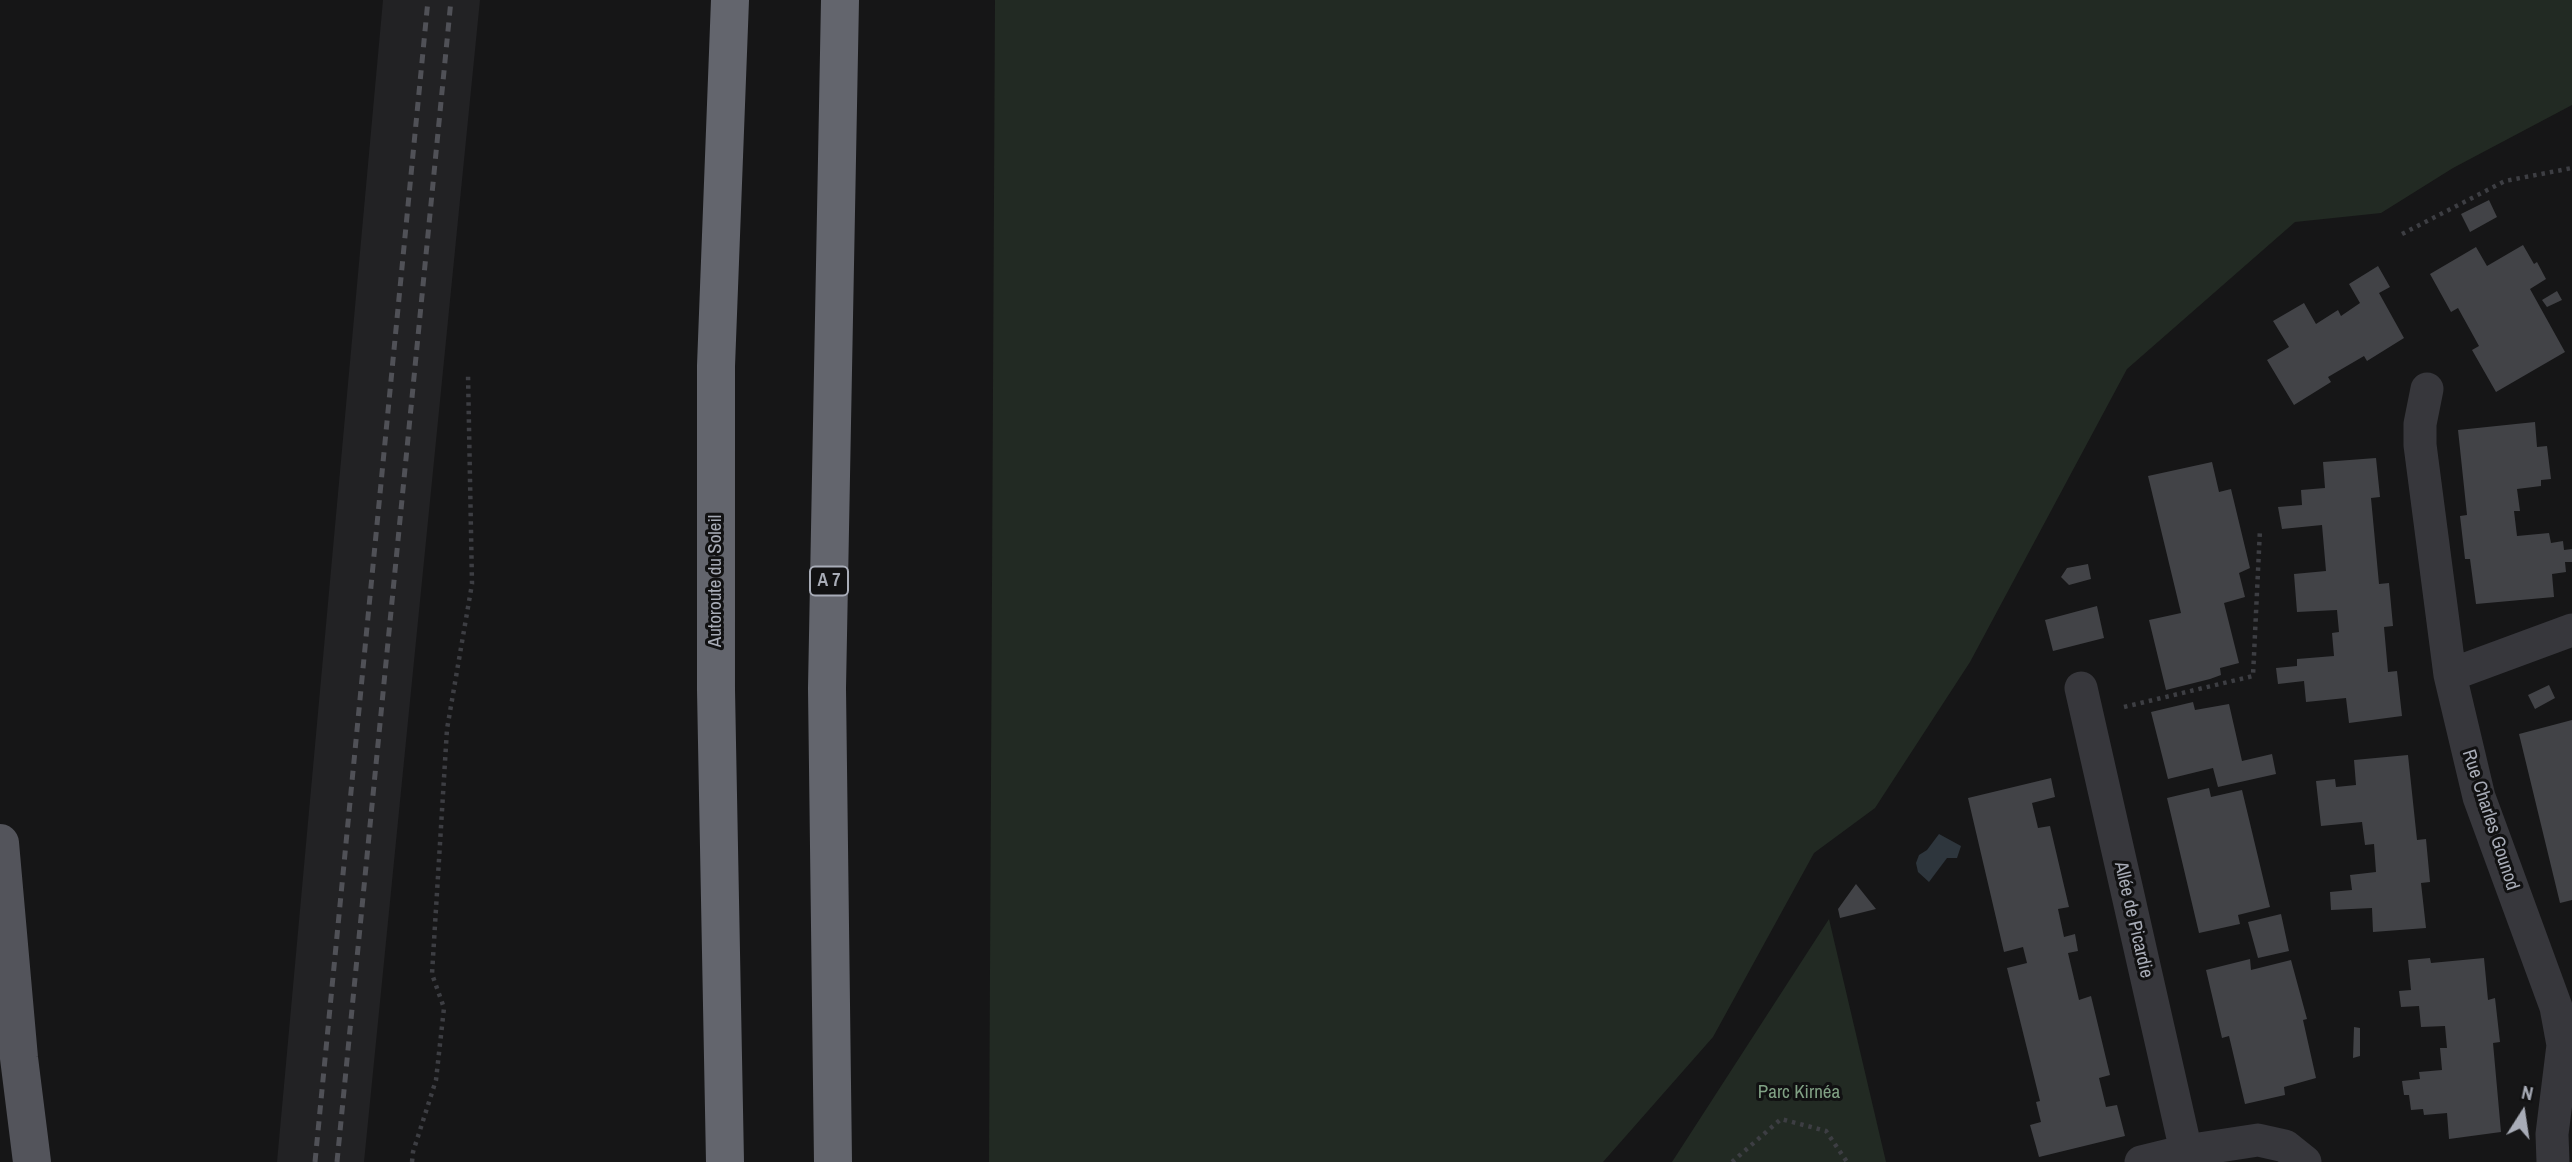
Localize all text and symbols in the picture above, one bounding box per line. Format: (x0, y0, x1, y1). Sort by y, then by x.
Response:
street label: Autoroute du Soleil (705, 515, 727, 647)
road number: A 7 (810, 566, 848, 596)
street label: Rue Charles Gounod (2457, 747, 2523, 893)
street label: Allée de Picardie (2109, 860, 2157, 980)
north arrow (2488, 1078, 2558, 1148)
text: N (2519, 1079, 2536, 1106)
park label: Parc Kirnéa (1758, 1082, 1840, 1104)

